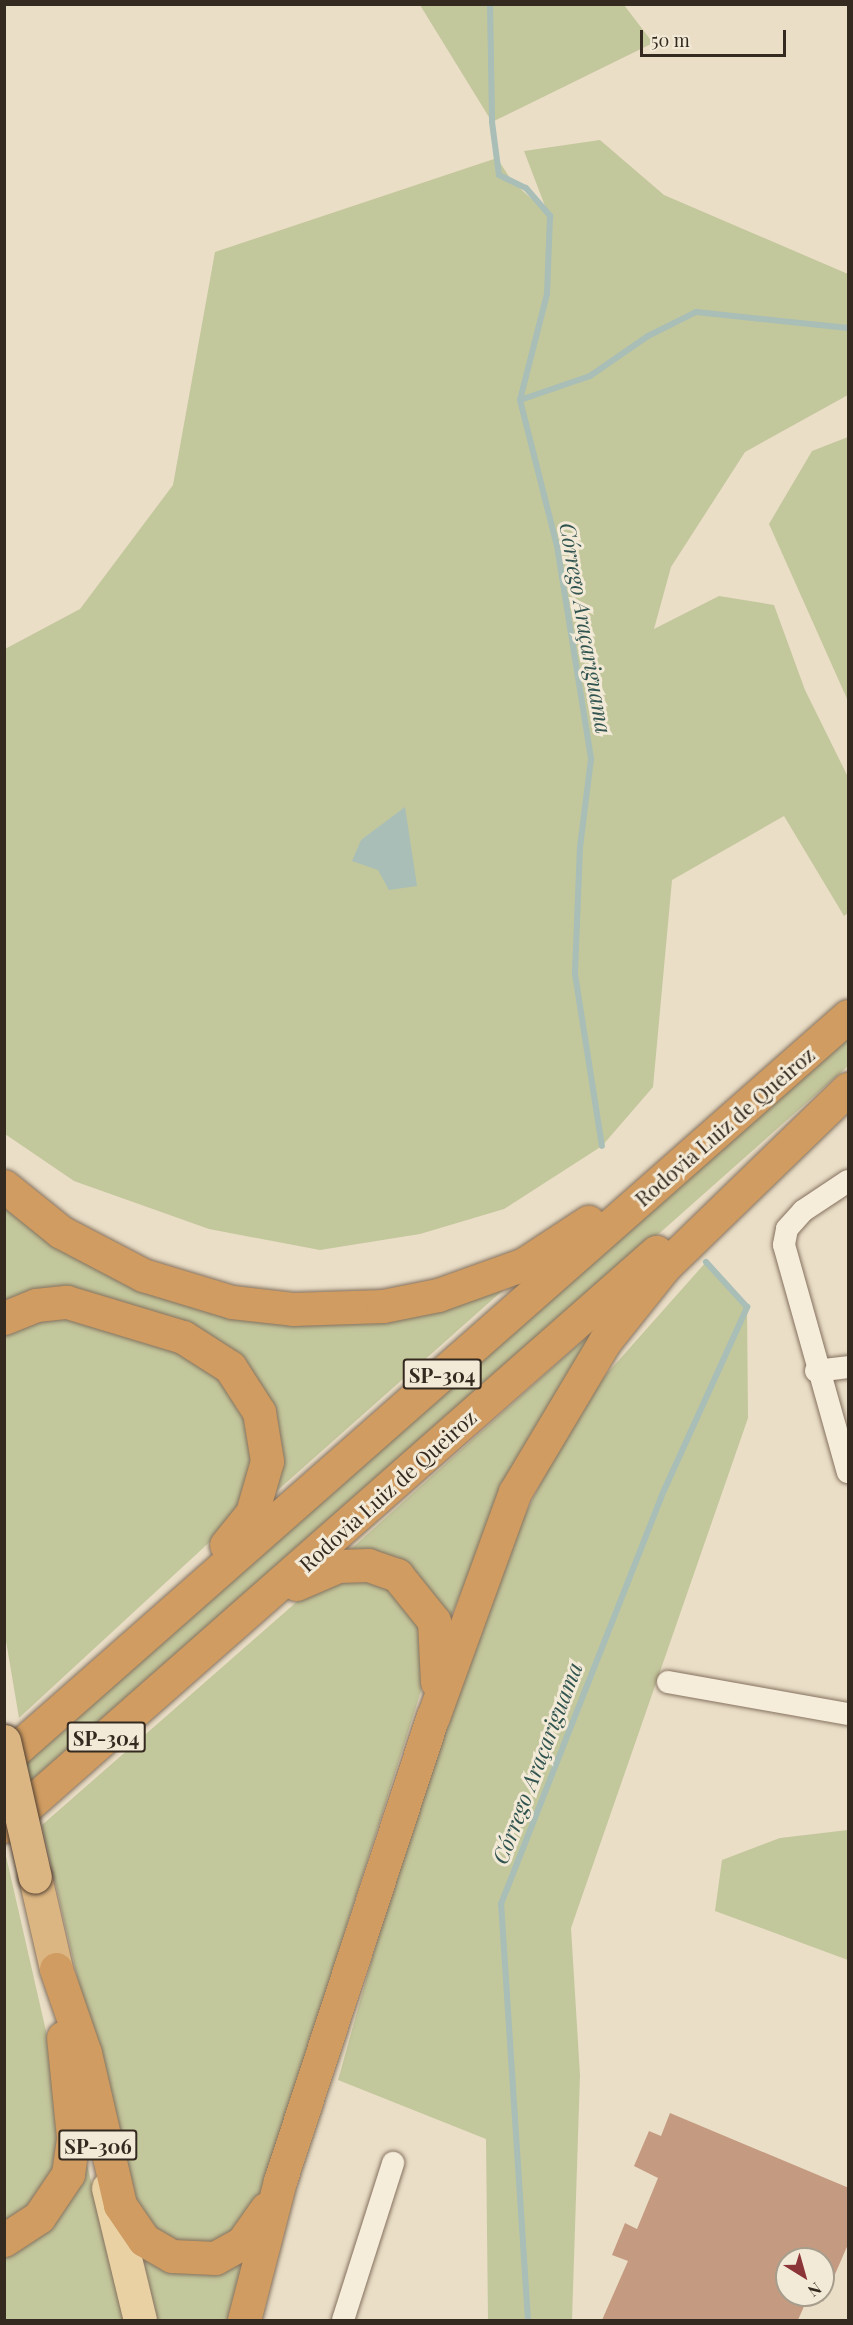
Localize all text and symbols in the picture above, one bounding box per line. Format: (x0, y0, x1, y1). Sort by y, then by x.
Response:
scale bar (643, 18, 788, 56)
text: 50 m (651, 28, 690, 52)
water label: Córrego Araçariguama (554, 520, 618, 736)
street label: Rodovia Luiz de Queiroz (629, 1041, 819, 1211)
road number: SP-304 (402, 1357, 482, 1391)
street label: Rodovia Luiz de Queiroz (293, 1404, 481, 1576)
water label: Córrego Araçariguama (486, 1658, 588, 1868)
road number: SP-304 (66, 1720, 146, 1754)
road number: SP-306 (57, 2128, 138, 2162)
north arrow (775, 2247, 835, 2307)
text: N (804, 2278, 826, 2302)

